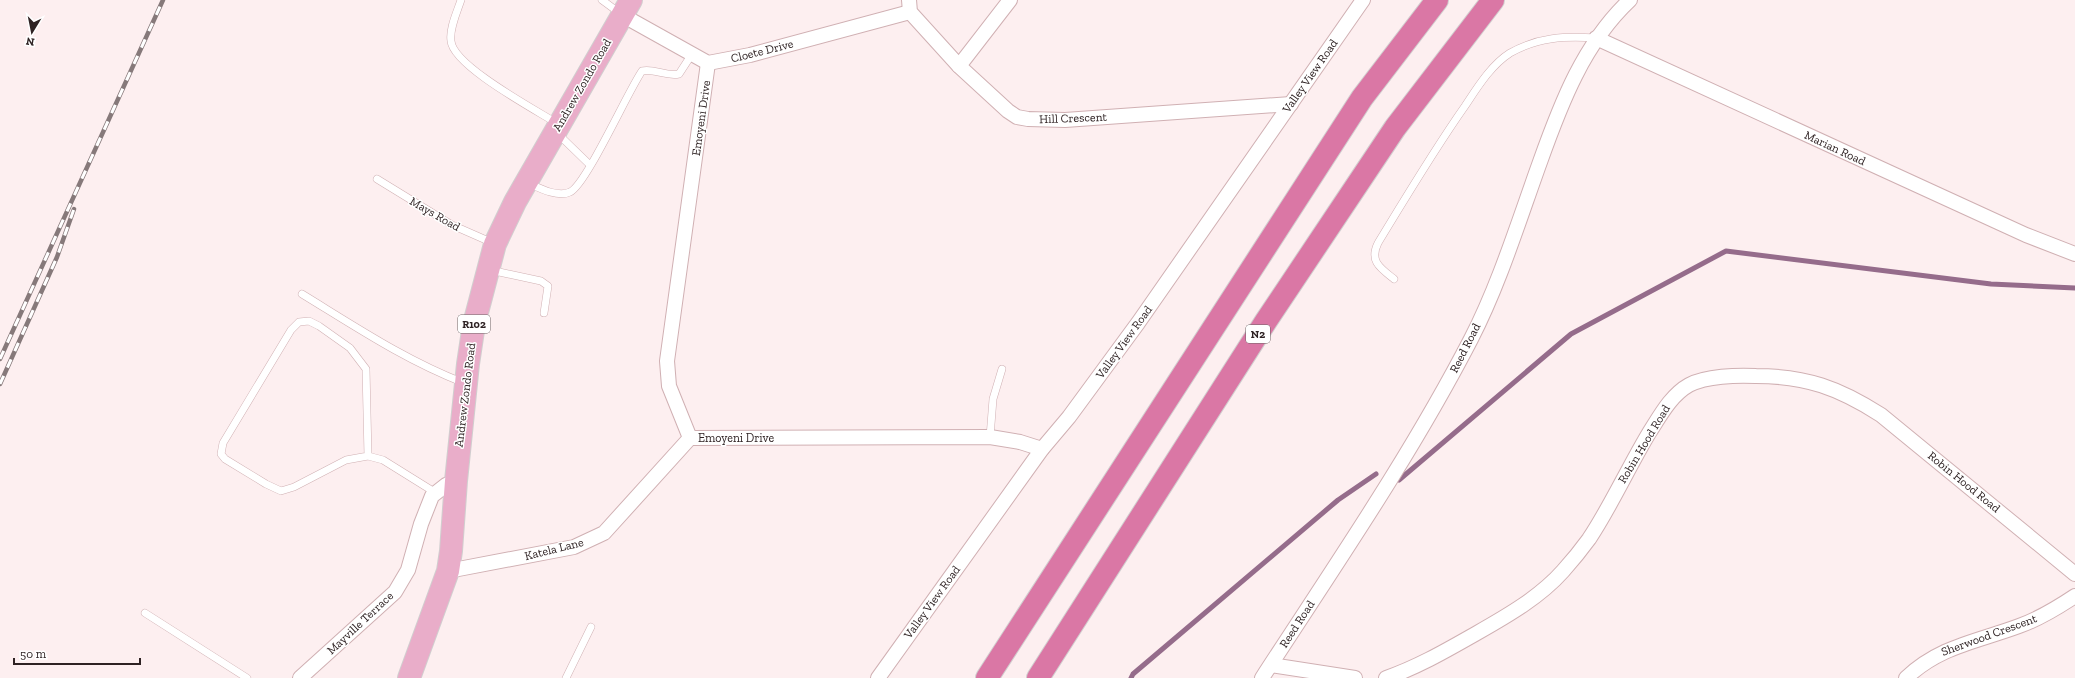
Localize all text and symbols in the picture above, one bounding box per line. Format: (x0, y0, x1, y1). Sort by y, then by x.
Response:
north arrow (12, 12, 52, 52)
text: N (24, 34, 36, 48)
street label: Andrew Zondo Road (550, 36, 614, 134)
street label: Cloete Drive (729, 36, 795, 66)
street label: Valley View Road (1279, 36, 1341, 116)
street label: Emoyeni Drive (689, 79, 713, 157)
street label: Hill Crescent (1039, 110, 1108, 126)
street label: Marian Road (1802, 128, 1868, 168)
street label: Mays Road (407, 194, 463, 234)
street label: Valley View Road (1092, 303, 1155, 382)
road number: R102 (458, 315, 490, 333)
street label: Reed Road (1447, 321, 1484, 375)
road number: N2 (1246, 325, 1270, 343)
street label: Andrew Zondo Road (452, 342, 478, 448)
street label: Robin Hood Road (1615, 402, 1673, 486)
street label: Emoyeni Drive (698, 431, 774, 445)
street label: Robin Hood Road (1925, 449, 2003, 516)
street label: Katela Lane (523, 535, 585, 563)
street label: Valley View Road (900, 563, 963, 642)
street label: Mayville Terrace (324, 588, 396, 657)
street label: Reed Road (1277, 597, 1318, 650)
street label: Sherwood Crescent (1939, 611, 2039, 659)
scale bar (14, 640, 140, 666)
text: 50 m (20, 647, 47, 661)

